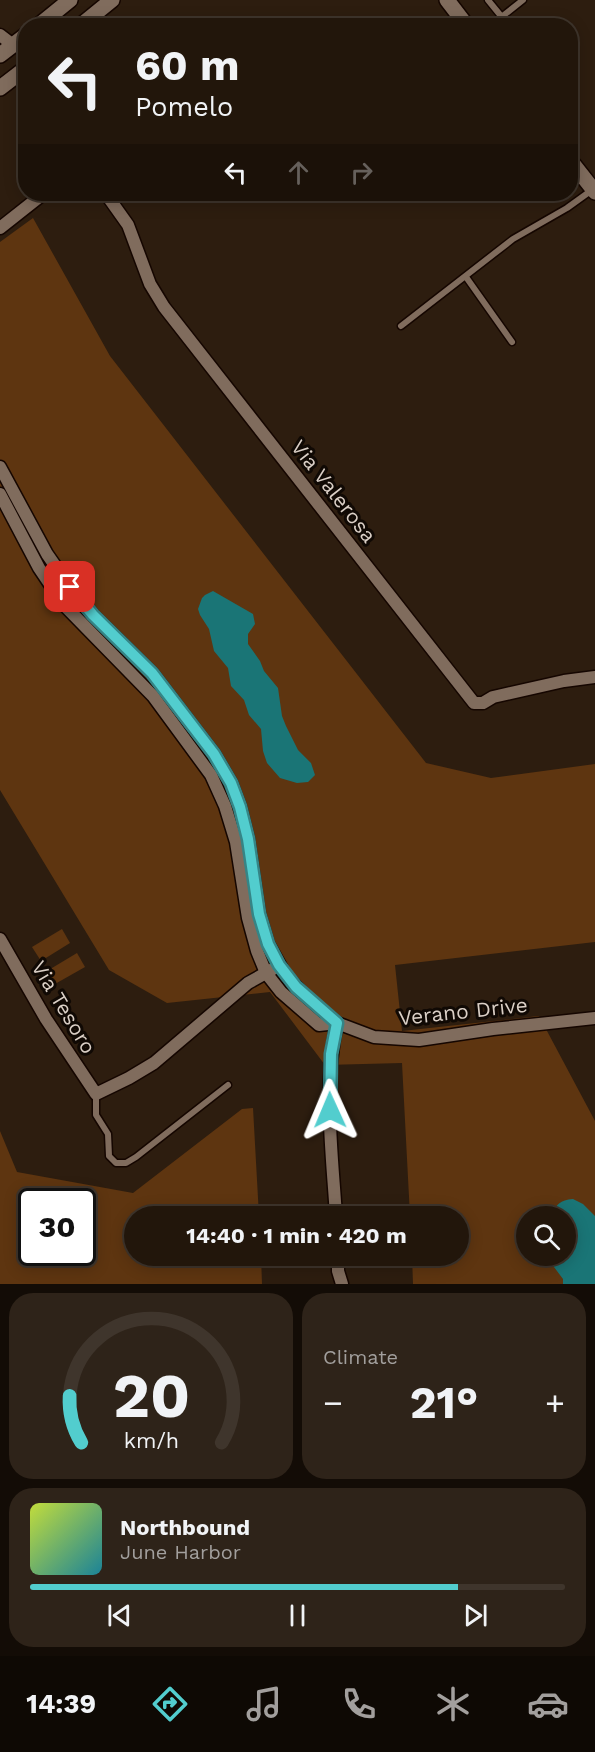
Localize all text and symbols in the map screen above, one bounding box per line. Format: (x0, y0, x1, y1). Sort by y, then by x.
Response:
text: 60 m (135, 41, 239, 90)
icon: left (36, 42, 114, 120)
text: Pomelo (135, 91, 233, 123)
icon: left (219, 156, 252, 189)
icon: ahead (282, 156, 315, 189)
icon: right (345, 156, 378, 189)
street label: Via Valerosa (286, 435, 382, 547)
pin (44, 561, 95, 612)
icon: arrive (53, 570, 86, 603)
street label: Via Tesoro (26, 956, 102, 1058)
street label: Verano Drive (397, 992, 529, 1030)
position arrow (298, 1078, 362, 1142)
speed limit sign: 30 (18, 1188, 96, 1266)
map controls (516, 1206, 576, 1266)
button: search (516, 1206, 576, 1266)
text: 14:40 · 1 min · 420 m (186, 1223, 407, 1248)
text: Climate (323, 1345, 398, 1369)
text: 20 (112, 1359, 190, 1432)
text: 21° (410, 1376, 478, 1429)
text: − (323, 1383, 343, 1422)
text: + (545, 1383, 565, 1422)
text: km/h (123, 1428, 179, 1453)
text: Northbound (120, 1515, 250, 1540)
text: June Harbor (120, 1540, 241, 1564)
icon: previous (103, 1599, 136, 1632)
icon: pause (281, 1599, 314, 1632)
icon: next (459, 1599, 492, 1632)
icon: directions (149, 1683, 191, 1725)
icon: music (243, 1683, 285, 1725)
icon: phone (338, 1683, 380, 1725)
icon: climate (432, 1683, 474, 1725)
icon: car (527, 1683, 569, 1725)
text: 14:39 (26, 1688, 96, 1720)

